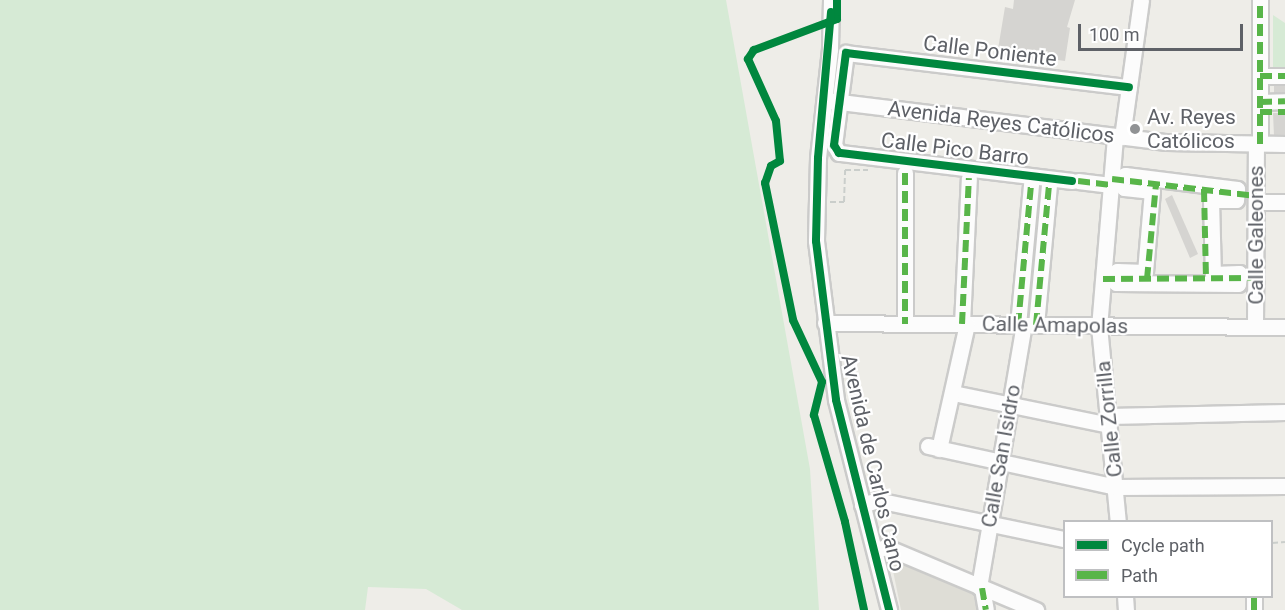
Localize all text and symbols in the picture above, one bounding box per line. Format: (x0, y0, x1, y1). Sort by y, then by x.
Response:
scale bar (1081, 12, 1246, 50)
text: 100 m (1089, 24, 1140, 45)
street label: Calle Poniente (922, 30, 1058, 72)
street label: Avenida Reyes Católicos (886, 96, 1116, 148)
place label: Av. Reyes Católicos (1147, 104, 1236, 154)
marker: Av. Reyes Católicos (1128, 122, 1142, 136)
street label: Calle Pico Barro (880, 127, 1030, 171)
street label: Calle Galeones (1243, 165, 1269, 305)
street label: Calle Amapolas (982, 311, 1128, 339)
street label: Avenida de Carlos Cano (836, 352, 910, 574)
street label: Calle Zorrilla (1090, 360, 1128, 478)
street label: Calle San Isidro (976, 383, 1026, 529)
legend (1063, 520, 1273, 598)
text: Cycle path (1121, 535, 1205, 556)
text: Path (1121, 565, 1158, 586)

